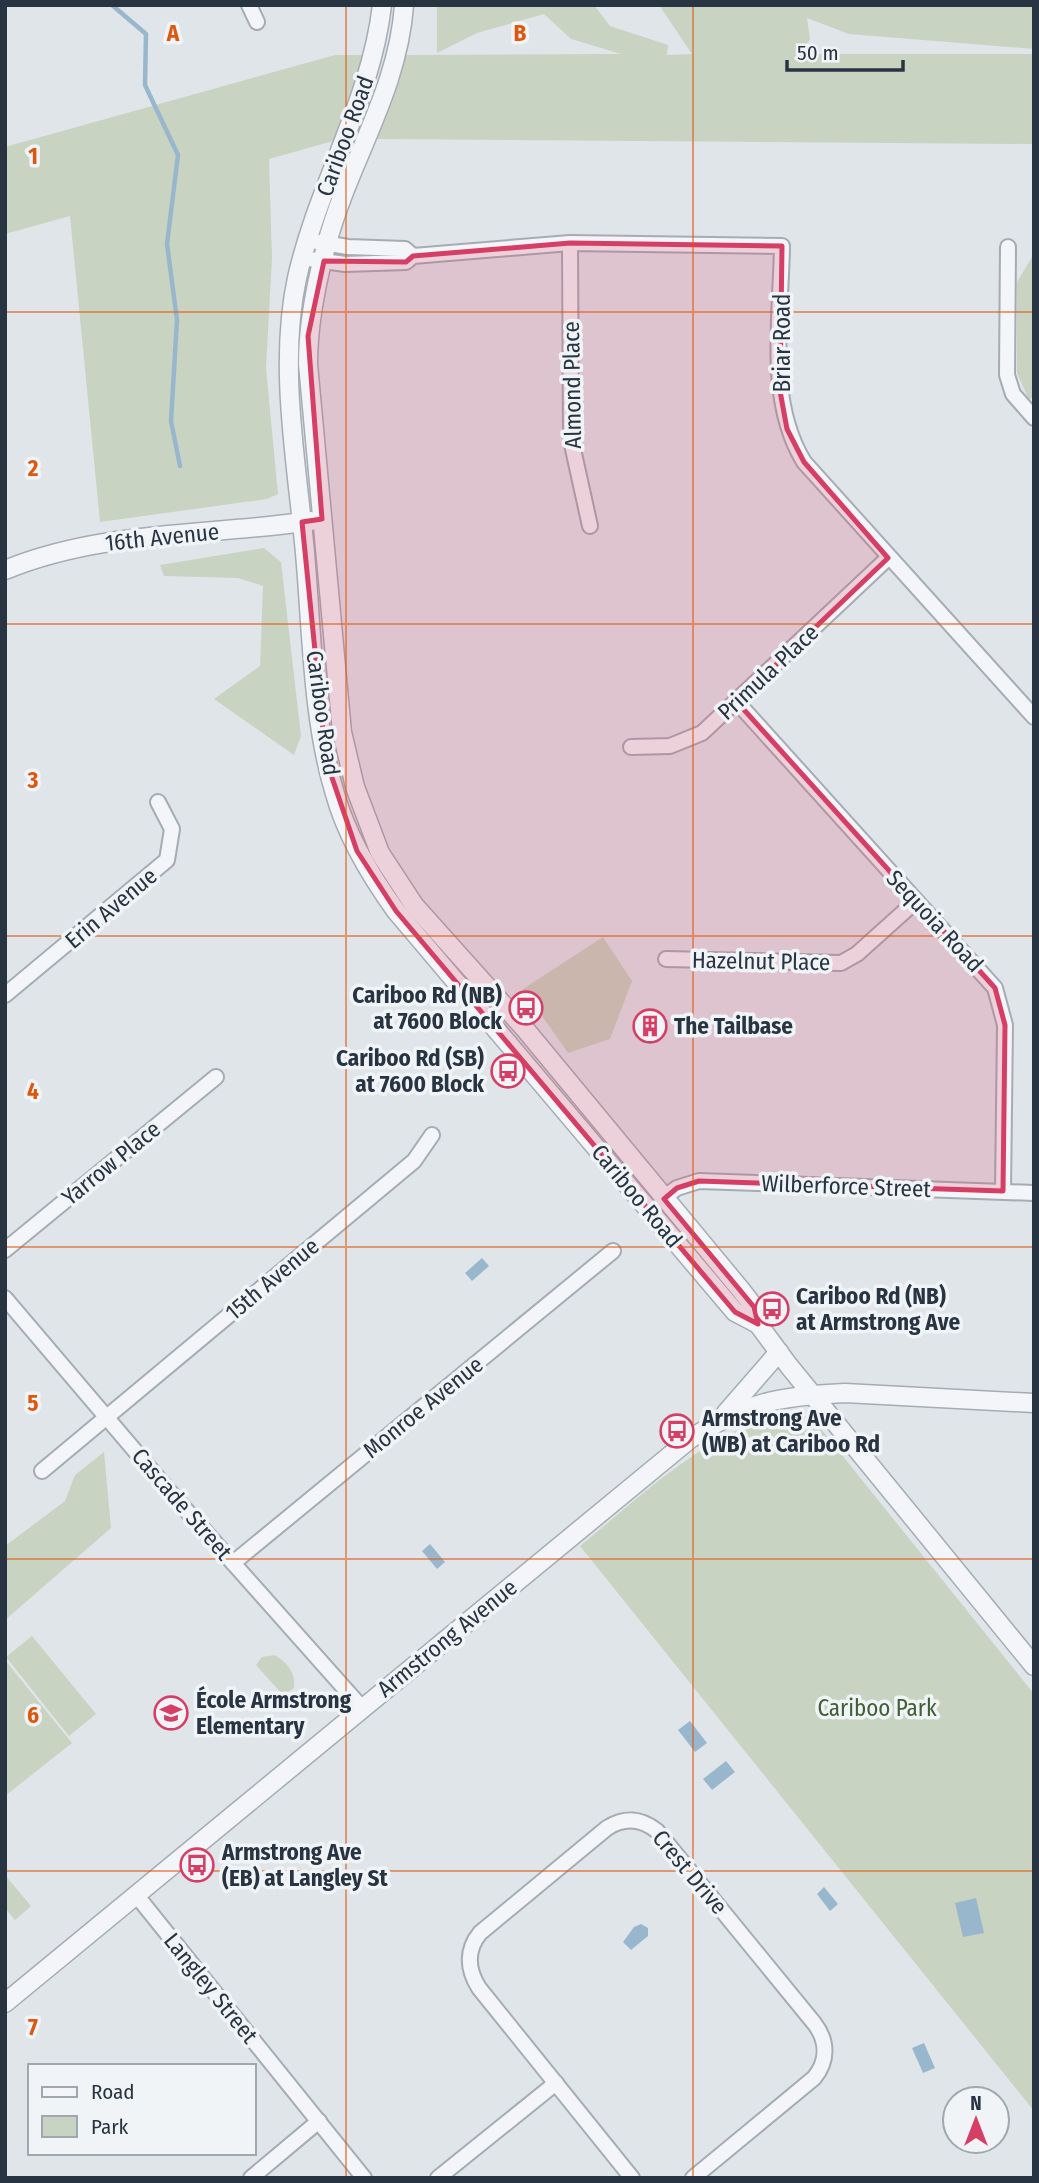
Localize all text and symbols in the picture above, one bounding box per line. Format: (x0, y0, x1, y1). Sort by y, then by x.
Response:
text: A (166, 19, 180, 47)
text: B (514, 19, 527, 47)
scale bar (787, 28, 902, 72)
text: 50 m (797, 40, 839, 66)
street label: Cariboo Road (310, 72, 380, 200)
text: 1 (28, 142, 38, 170)
street label: Briar Road (768, 294, 796, 392)
street label: Almond Place (557, 321, 587, 449)
text: 2 (27, 454, 39, 482)
street label: 16th Avenue (104, 517, 220, 557)
street label: Primula Place (712, 618, 824, 726)
street label: Cariboo Road (300, 649, 346, 777)
text: 3 (27, 766, 39, 794)
street label: Erin Avenue (59, 862, 163, 954)
street label: Sequoia Road (881, 864, 989, 978)
street label: Hazelnut Place (692, 946, 830, 976)
place label: Cariboo Rd (NB) at 7600 Block (352, 981, 502, 1035)
bus stop icon: Cariboo Rd (NB) at 7600 Block (507, 989, 545, 1027)
building icon: The Tailbase (631, 1007, 669, 1045)
place label: The Tailbase (674, 1012, 793, 1040)
place label: Cariboo Rd (SB) at 7600 Block (336, 1044, 484, 1098)
bus stop icon: Cariboo Rd (SB) at 7600 Block (489, 1052, 527, 1090)
text: 4 (27, 1077, 39, 1105)
street label: Yarrow Place (56, 1115, 166, 1211)
street label: Cariboo Road (586, 1139, 688, 1253)
street label: Wilberforce Street (761, 1169, 932, 1203)
street label: 15th Avenue (220, 1232, 324, 1326)
place label: Cariboo Rd (NB) at Armstrong Ave (796, 1282, 960, 1336)
bus stop icon: Cariboo Rd (NB) at Armstrong Ave (753, 1290, 791, 1328)
street label: Monroe Avenue (357, 1350, 489, 1464)
text: 5 (27, 1389, 39, 1417)
place label: Armstrong Ave (WB) at Cariboo Rd (701, 1404, 880, 1458)
bus stop icon: Armstrong Ave (WB) at Cariboo Rd (658, 1412, 696, 1450)
street label: Cascade Street (126, 1442, 238, 1566)
street label: Armstrong Avenue (371, 1573, 523, 1703)
place label: École Armstrong Elementary (196, 1685, 352, 1740)
school or university icon: École Armstrong Elementary (152, 1694, 190, 1732)
park label: Cariboo Park (817, 1694, 937, 1722)
text: 6 (27, 1701, 39, 1729)
street label: Crest Drive (647, 1824, 733, 1920)
place label: Armstrong Ave (EB) at Langley St (221, 1838, 388, 1892)
bus stop icon: Armstrong Ave (EB) at Langley St (178, 1846, 216, 1884)
street label: Langley Street (158, 1927, 264, 2049)
text: 7 (28, 2013, 38, 2041)
legend (28, 2064, 256, 2155)
text: Road (91, 2079, 135, 2105)
north arrow (941, 2085, 1011, 2155)
text: N (970, 2092, 982, 2115)
text: Park (91, 2114, 129, 2140)

